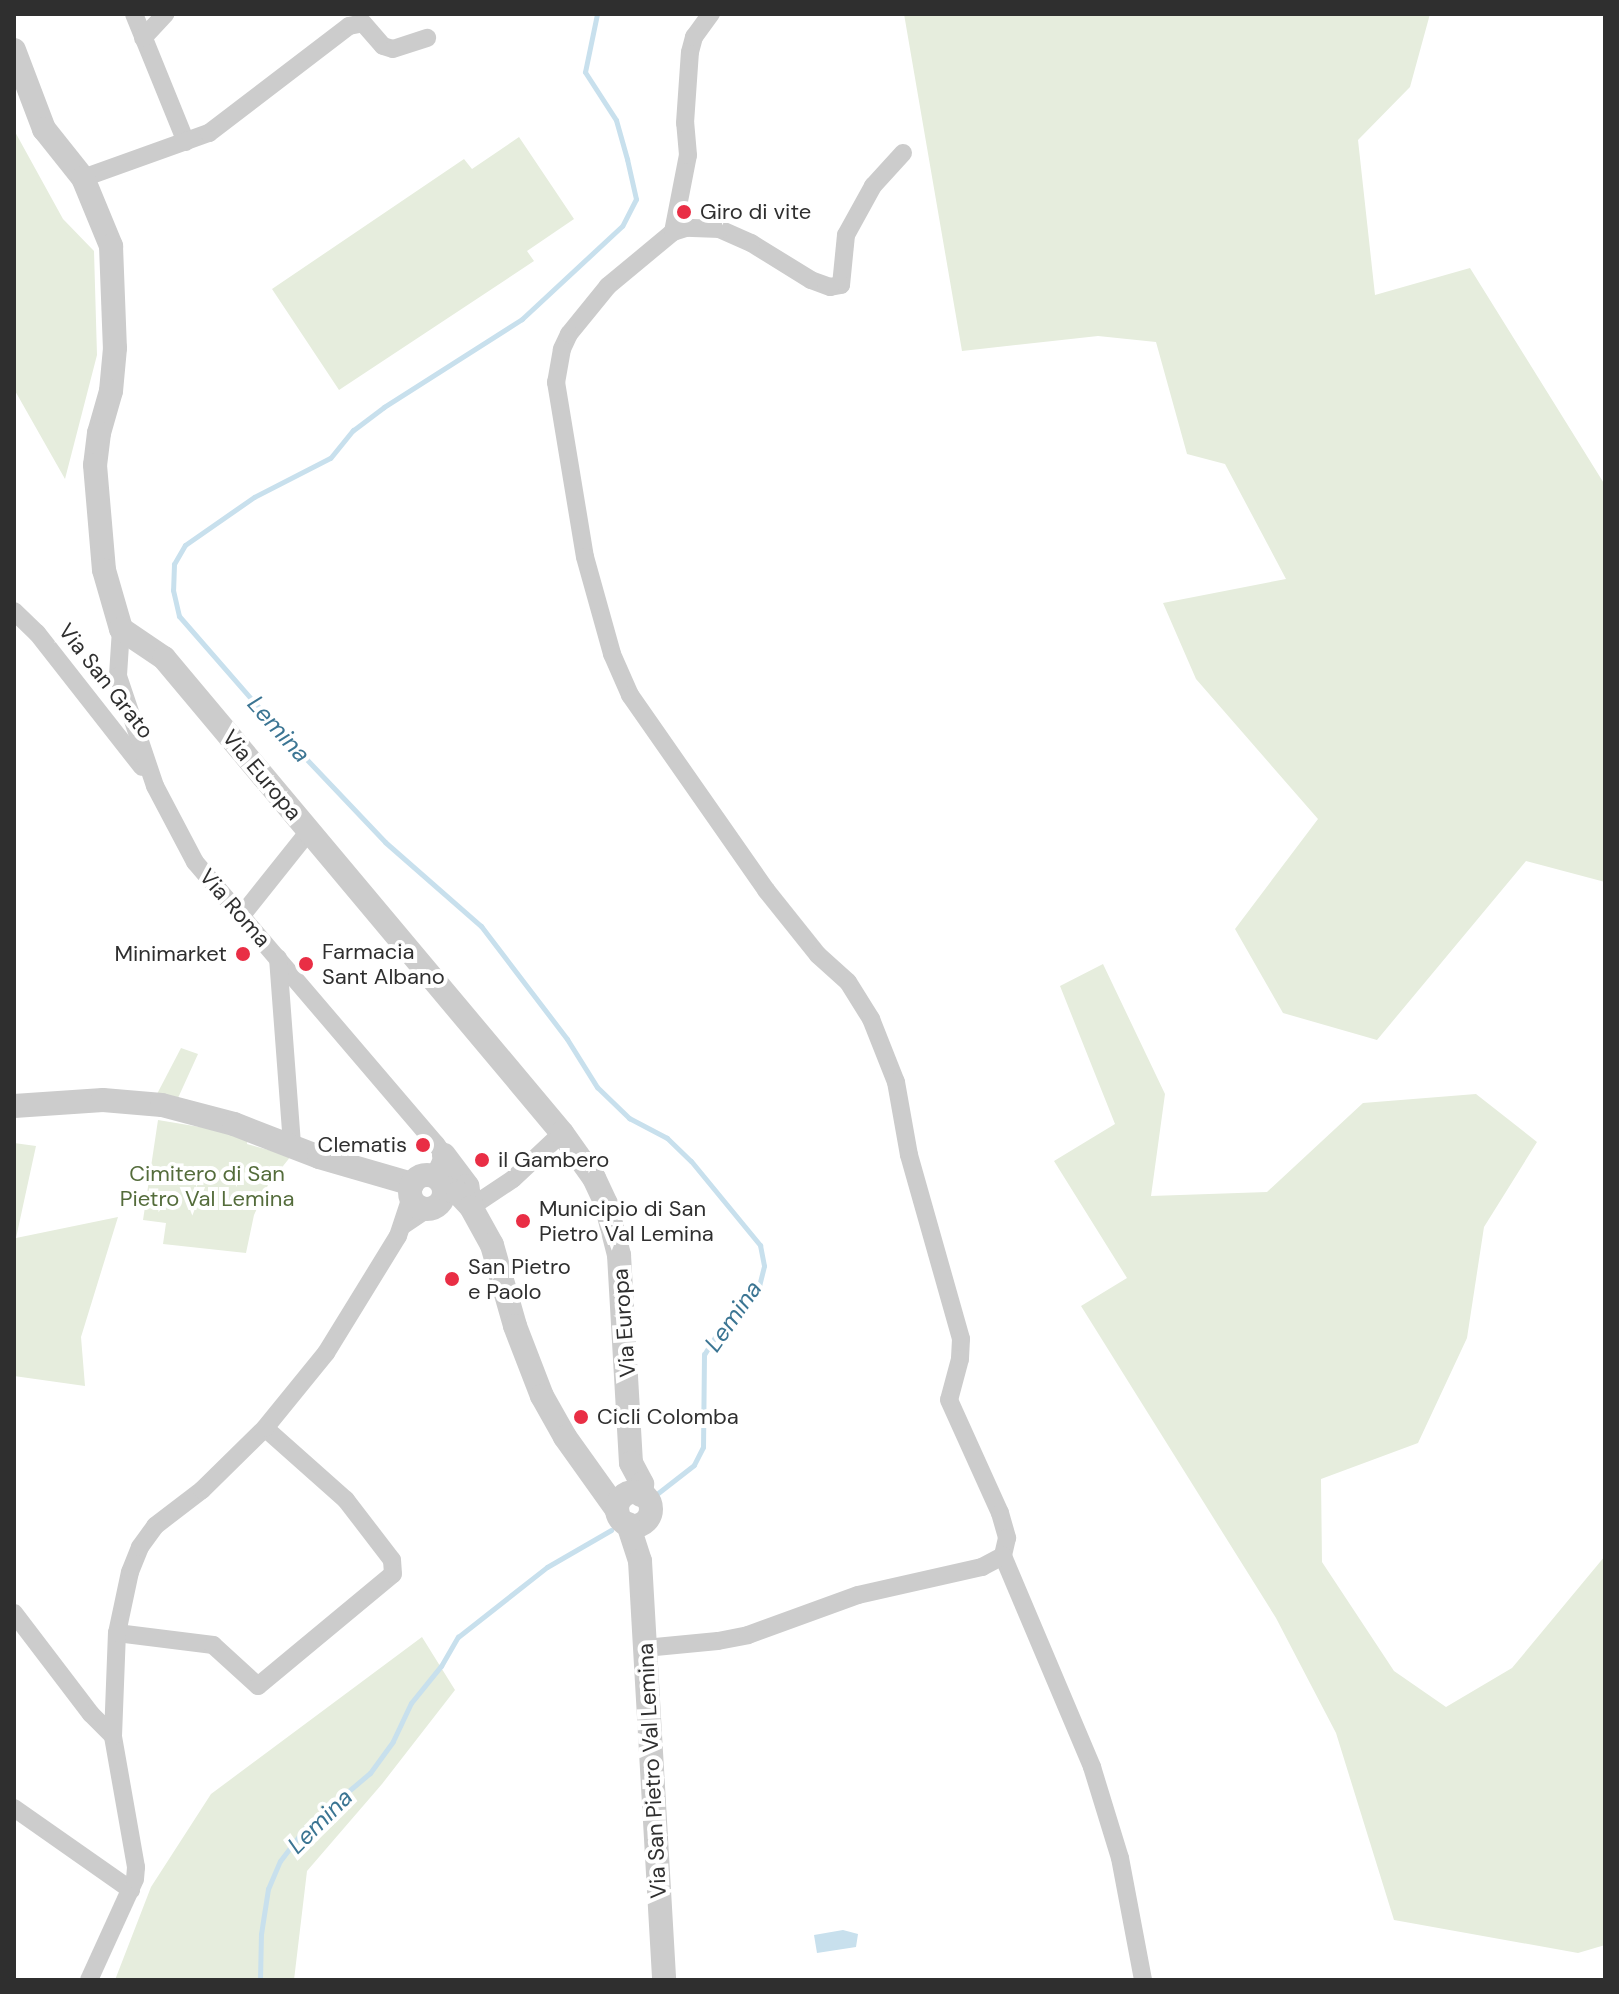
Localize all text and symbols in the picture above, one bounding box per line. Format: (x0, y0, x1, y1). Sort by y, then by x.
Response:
place label: Giro di vite (700, 199, 811, 225)
marker: Giro di vite (675, 203, 693, 221)
street label: Via San Grato (53, 618, 159, 744)
water label: Lemina (242, 690, 316, 768)
street label: Via Europa (217, 725, 307, 825)
street label: Via Roma (194, 864, 276, 952)
place label: Farmacia Sant Albano (322, 938, 445, 990)
place label: Minimarket (115, 941, 227, 967)
marker: Minimarket (234, 945, 252, 963)
marker: Farmacia Sant Albano (297, 955, 315, 973)
place label: Clematis (318, 1132, 407, 1158)
marker: Clematis (414, 1136, 432, 1154)
place label: il Gambero (498, 1147, 609, 1173)
marker: il Gambero (473, 1151, 491, 1169)
park label: Cimitero di San Pietro Val Lemina (120, 1160, 294, 1212)
place label: Municipio di San Pietro Val Lemina (539, 1195, 714, 1246)
marker: Municipio di San Pietro Val Lemina (514, 1212, 532, 1230)
place label: San Pietro e Paolo (468, 1253, 571, 1304)
street label: Via Europa (607, 1268, 641, 1378)
marker: San Pietro e Paolo (443, 1270, 461, 1288)
water label: Lemina (698, 1275, 768, 1357)
place label: Cicli Colomba (597, 1404, 739, 1430)
marker: Cicli Colomba (572, 1408, 590, 1426)
street label: Via San Pietro Val Lemina (632, 1643, 672, 1899)
water label: Lemina (282, 1783, 358, 1859)

